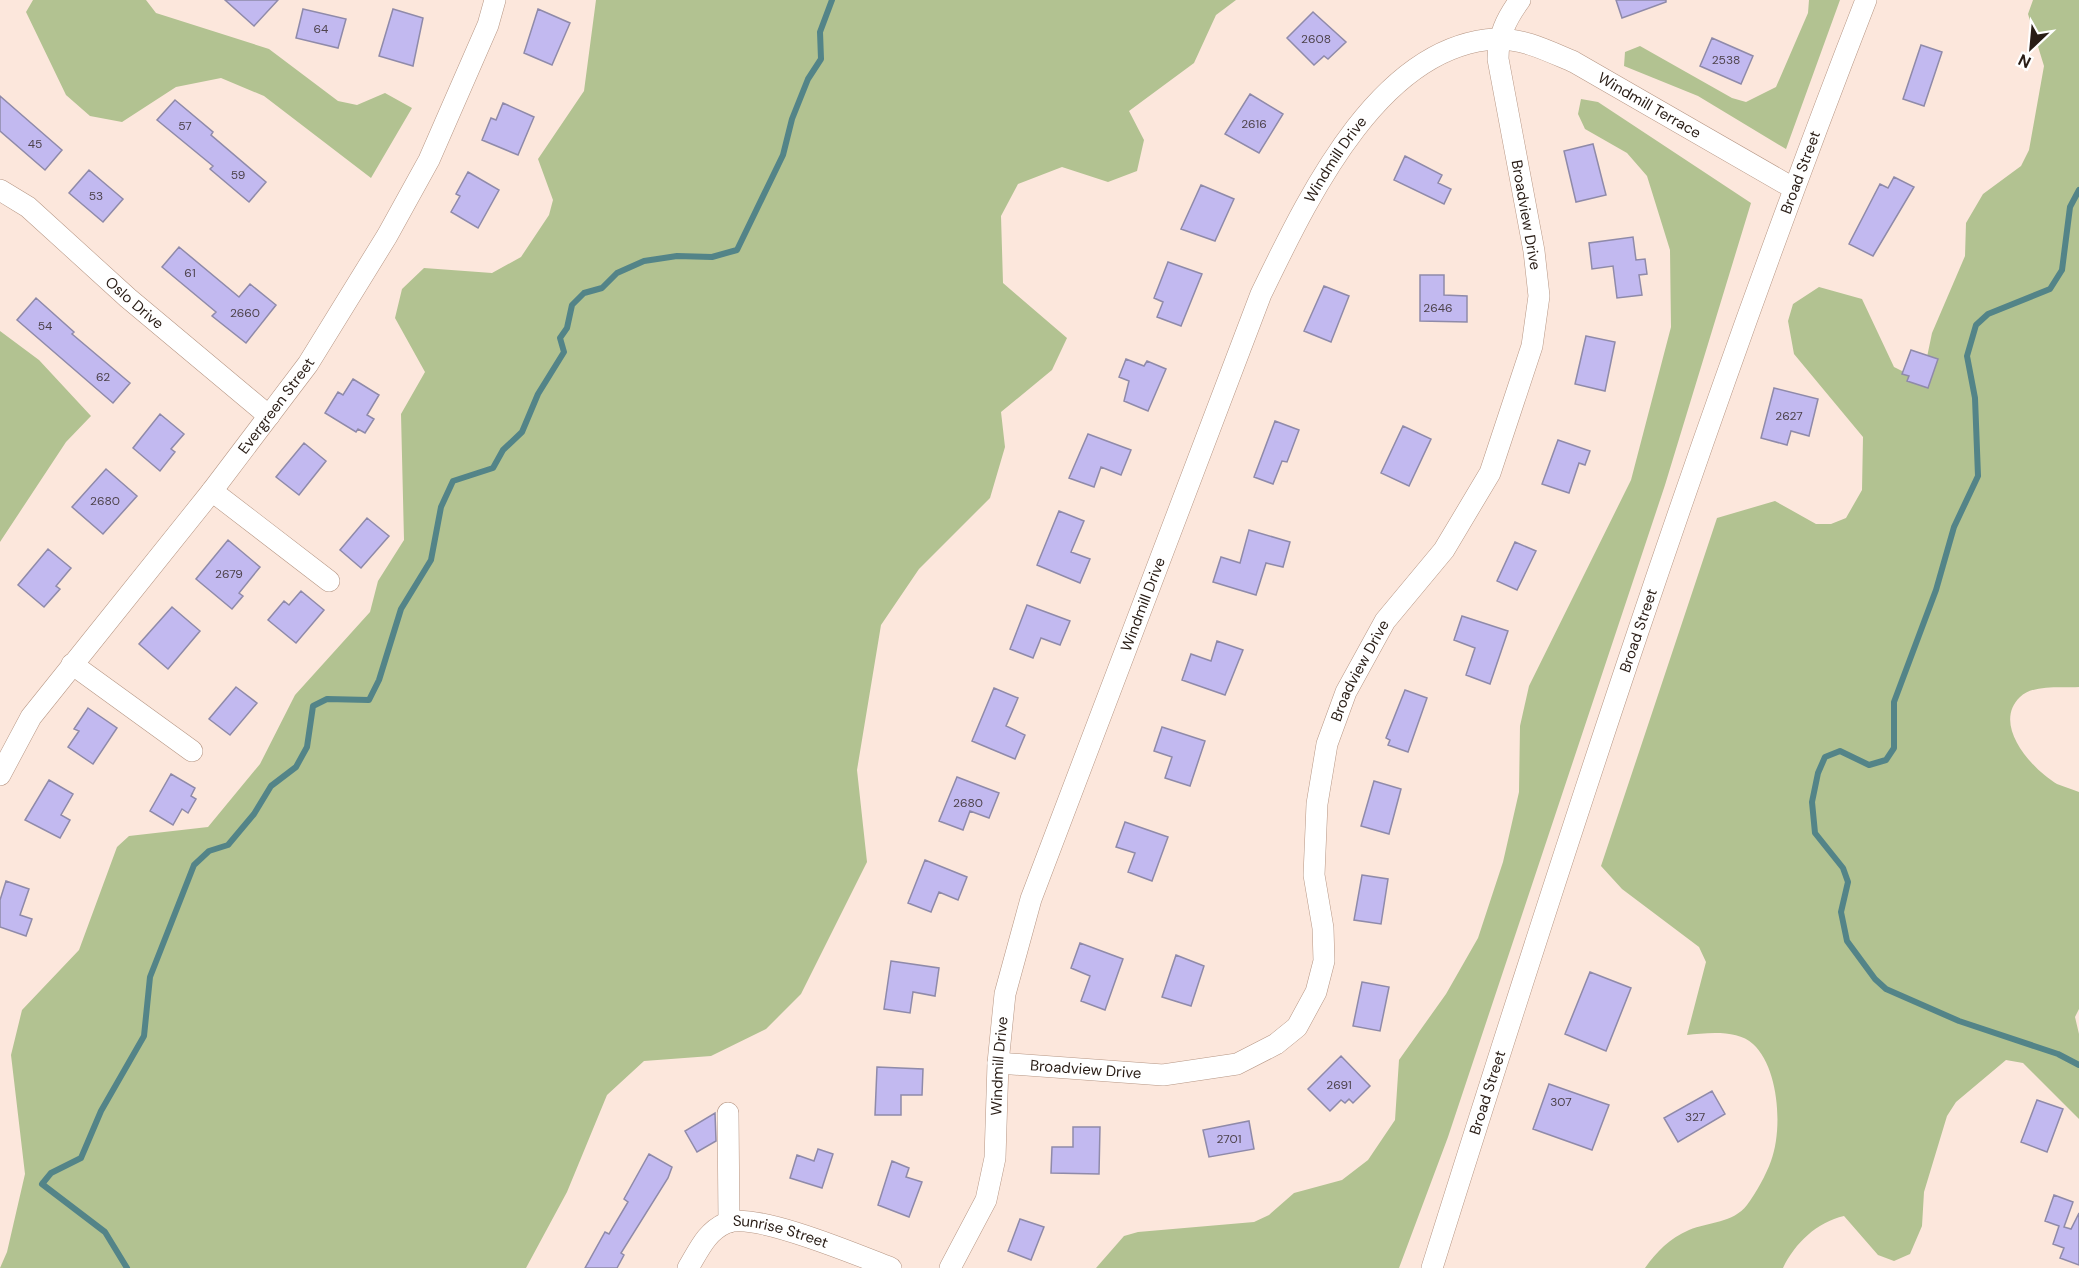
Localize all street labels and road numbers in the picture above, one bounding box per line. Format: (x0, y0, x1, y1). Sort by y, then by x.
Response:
street label: Windmill Terrace (1594, 68, 1705, 143)
street label: Windmill Drive (1300, 112, 1371, 206)
street label: Broad Street (1776, 128, 1825, 217)
street label: Broadview Drive (1506, 158, 1546, 272)
street label: Oslo Drive (101, 272, 168, 334)
street label: Evergreen Street (233, 354, 319, 458)
street label: Windmill Drive (1116, 554, 1170, 654)
street label: Broad Street (1615, 586, 1662, 675)
street label: Broadview Drive (1326, 616, 1394, 724)
street label: Windmill Drive (986, 1015, 1013, 1116)
street label: Broad Street (1465, 1048, 1510, 1137)
street label: Broadview Drive (1029, 1055, 1142, 1083)
street label: Sunrise Street (733, 1211, 831, 1253)

